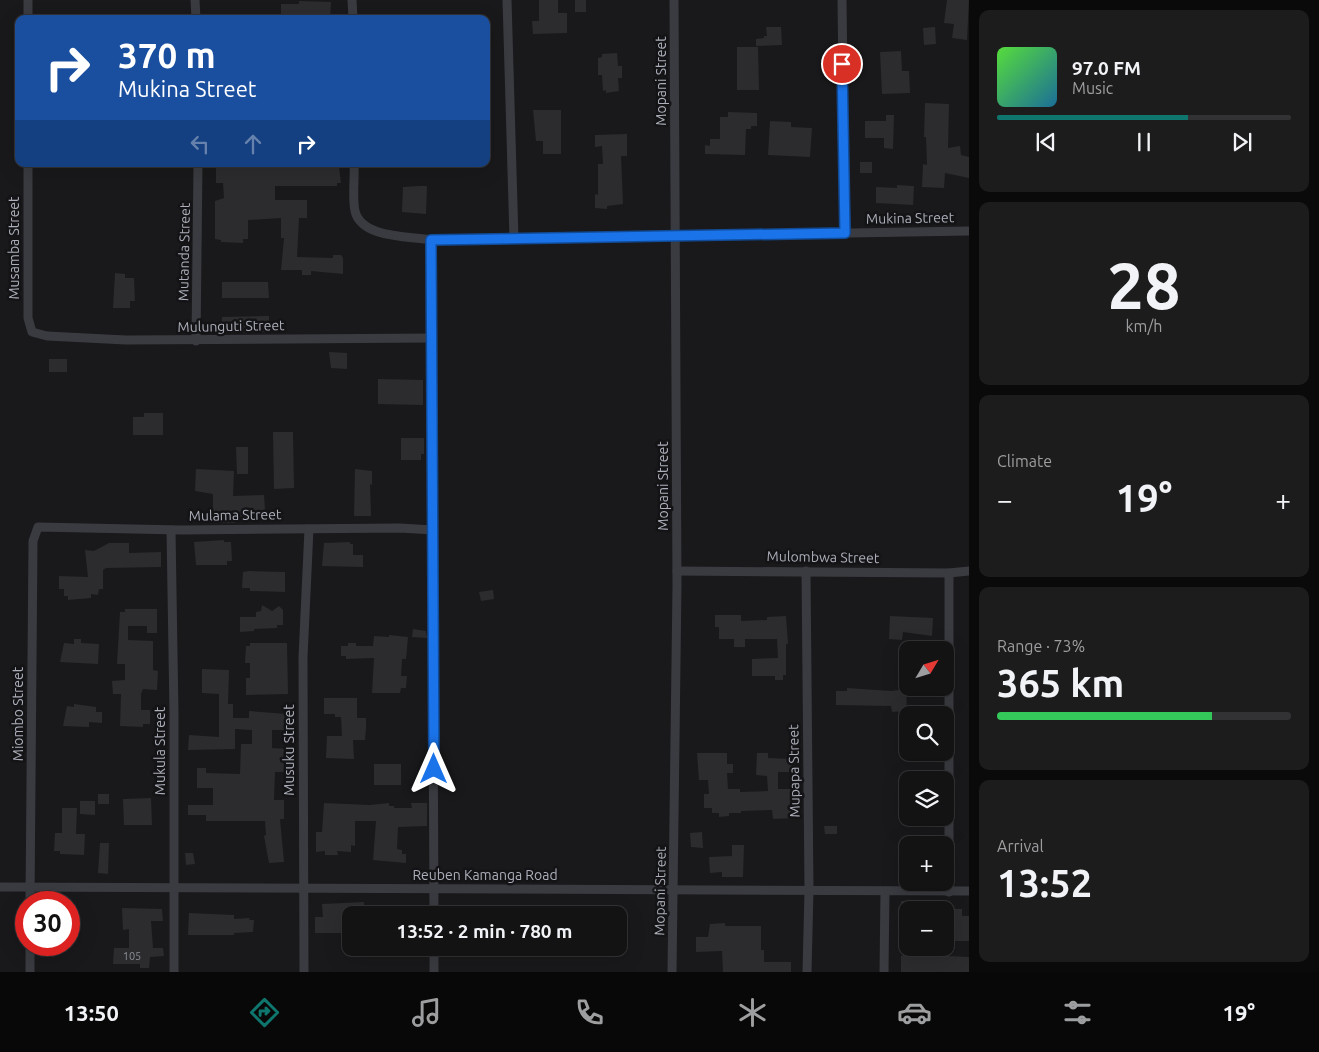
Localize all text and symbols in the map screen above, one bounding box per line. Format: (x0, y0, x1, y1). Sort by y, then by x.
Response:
icon: right (35, 35, 100, 100)
text: 370 m (118, 35, 216, 75)
street label: Mopani Street (653, 36, 669, 126)
pin (821, 43, 863, 85)
icon: arrive (828, 50, 856, 78)
text: 97.0 FM (1072, 57, 1141, 79)
text: Mukina Street (118, 76, 256, 101)
text: Music (1072, 79, 1113, 97)
icon: previous (1032, 128, 1060, 156)
icon: pause (1130, 128, 1158, 156)
icon: next (1228, 128, 1256, 156)
icon: left (186, 130, 214, 158)
icon: ahead (239, 130, 267, 158)
icon: right (292, 130, 320, 158)
street label: Musamba Street (6, 196, 22, 300)
street label: Mutanda Street (175, 202, 193, 301)
street label: Mukina Street (866, 209, 955, 227)
text: 28 (1107, 248, 1181, 321)
street label: Mulunguti Street (177, 317, 285, 335)
text: km/h (1126, 317, 1162, 335)
street label: Mopani Street (655, 441, 671, 531)
text: Climate (997, 452, 1052, 470)
text: 19° (1116, 477, 1172, 519)
text: − (997, 484, 1013, 515)
text: + (1275, 484, 1291, 515)
street label: Mulama Street (189, 506, 282, 524)
street label: Mulombwa Street (767, 548, 880, 566)
text: Range · 73% (997, 637, 1085, 655)
north arrow (899, 641, 954, 696)
map controls (899, 641, 954, 956)
text: 365 km (997, 662, 1124, 704)
street label: Miombo Street (10, 666, 26, 761)
street label: Musuku Street (281, 704, 297, 796)
street label: Mukula Street (152, 706, 168, 795)
button: search (899, 706, 954, 761)
street label: Mupapa Street (785, 724, 803, 818)
position arrow (407, 742, 459, 794)
button: layers (899, 771, 954, 826)
button: + (899, 836, 954, 891)
text: Arrival (997, 837, 1044, 855)
street label: Mopani Street (651, 846, 669, 936)
text: 13:52 (997, 862, 1092, 904)
street label: Reuben Kamanga Road (412, 867, 558, 883)
speed limit sign: 30 (15, 891, 80, 956)
button: − (899, 901, 954, 956)
text: 13:52 · 2 min · 780 m (397, 920, 572, 942)
house number: 105 (123, 950, 141, 962)
icon: directions (247, 995, 282, 1030)
icon: music (409, 995, 444, 1030)
icon: phone (572, 995, 607, 1030)
icon: climate (735, 995, 770, 1030)
icon: car (897, 995, 932, 1030)
icon: filters (1060, 995, 1095, 1030)
text: 13:50 (64, 1000, 119, 1025)
text: 19° (1222, 1000, 1255, 1025)

